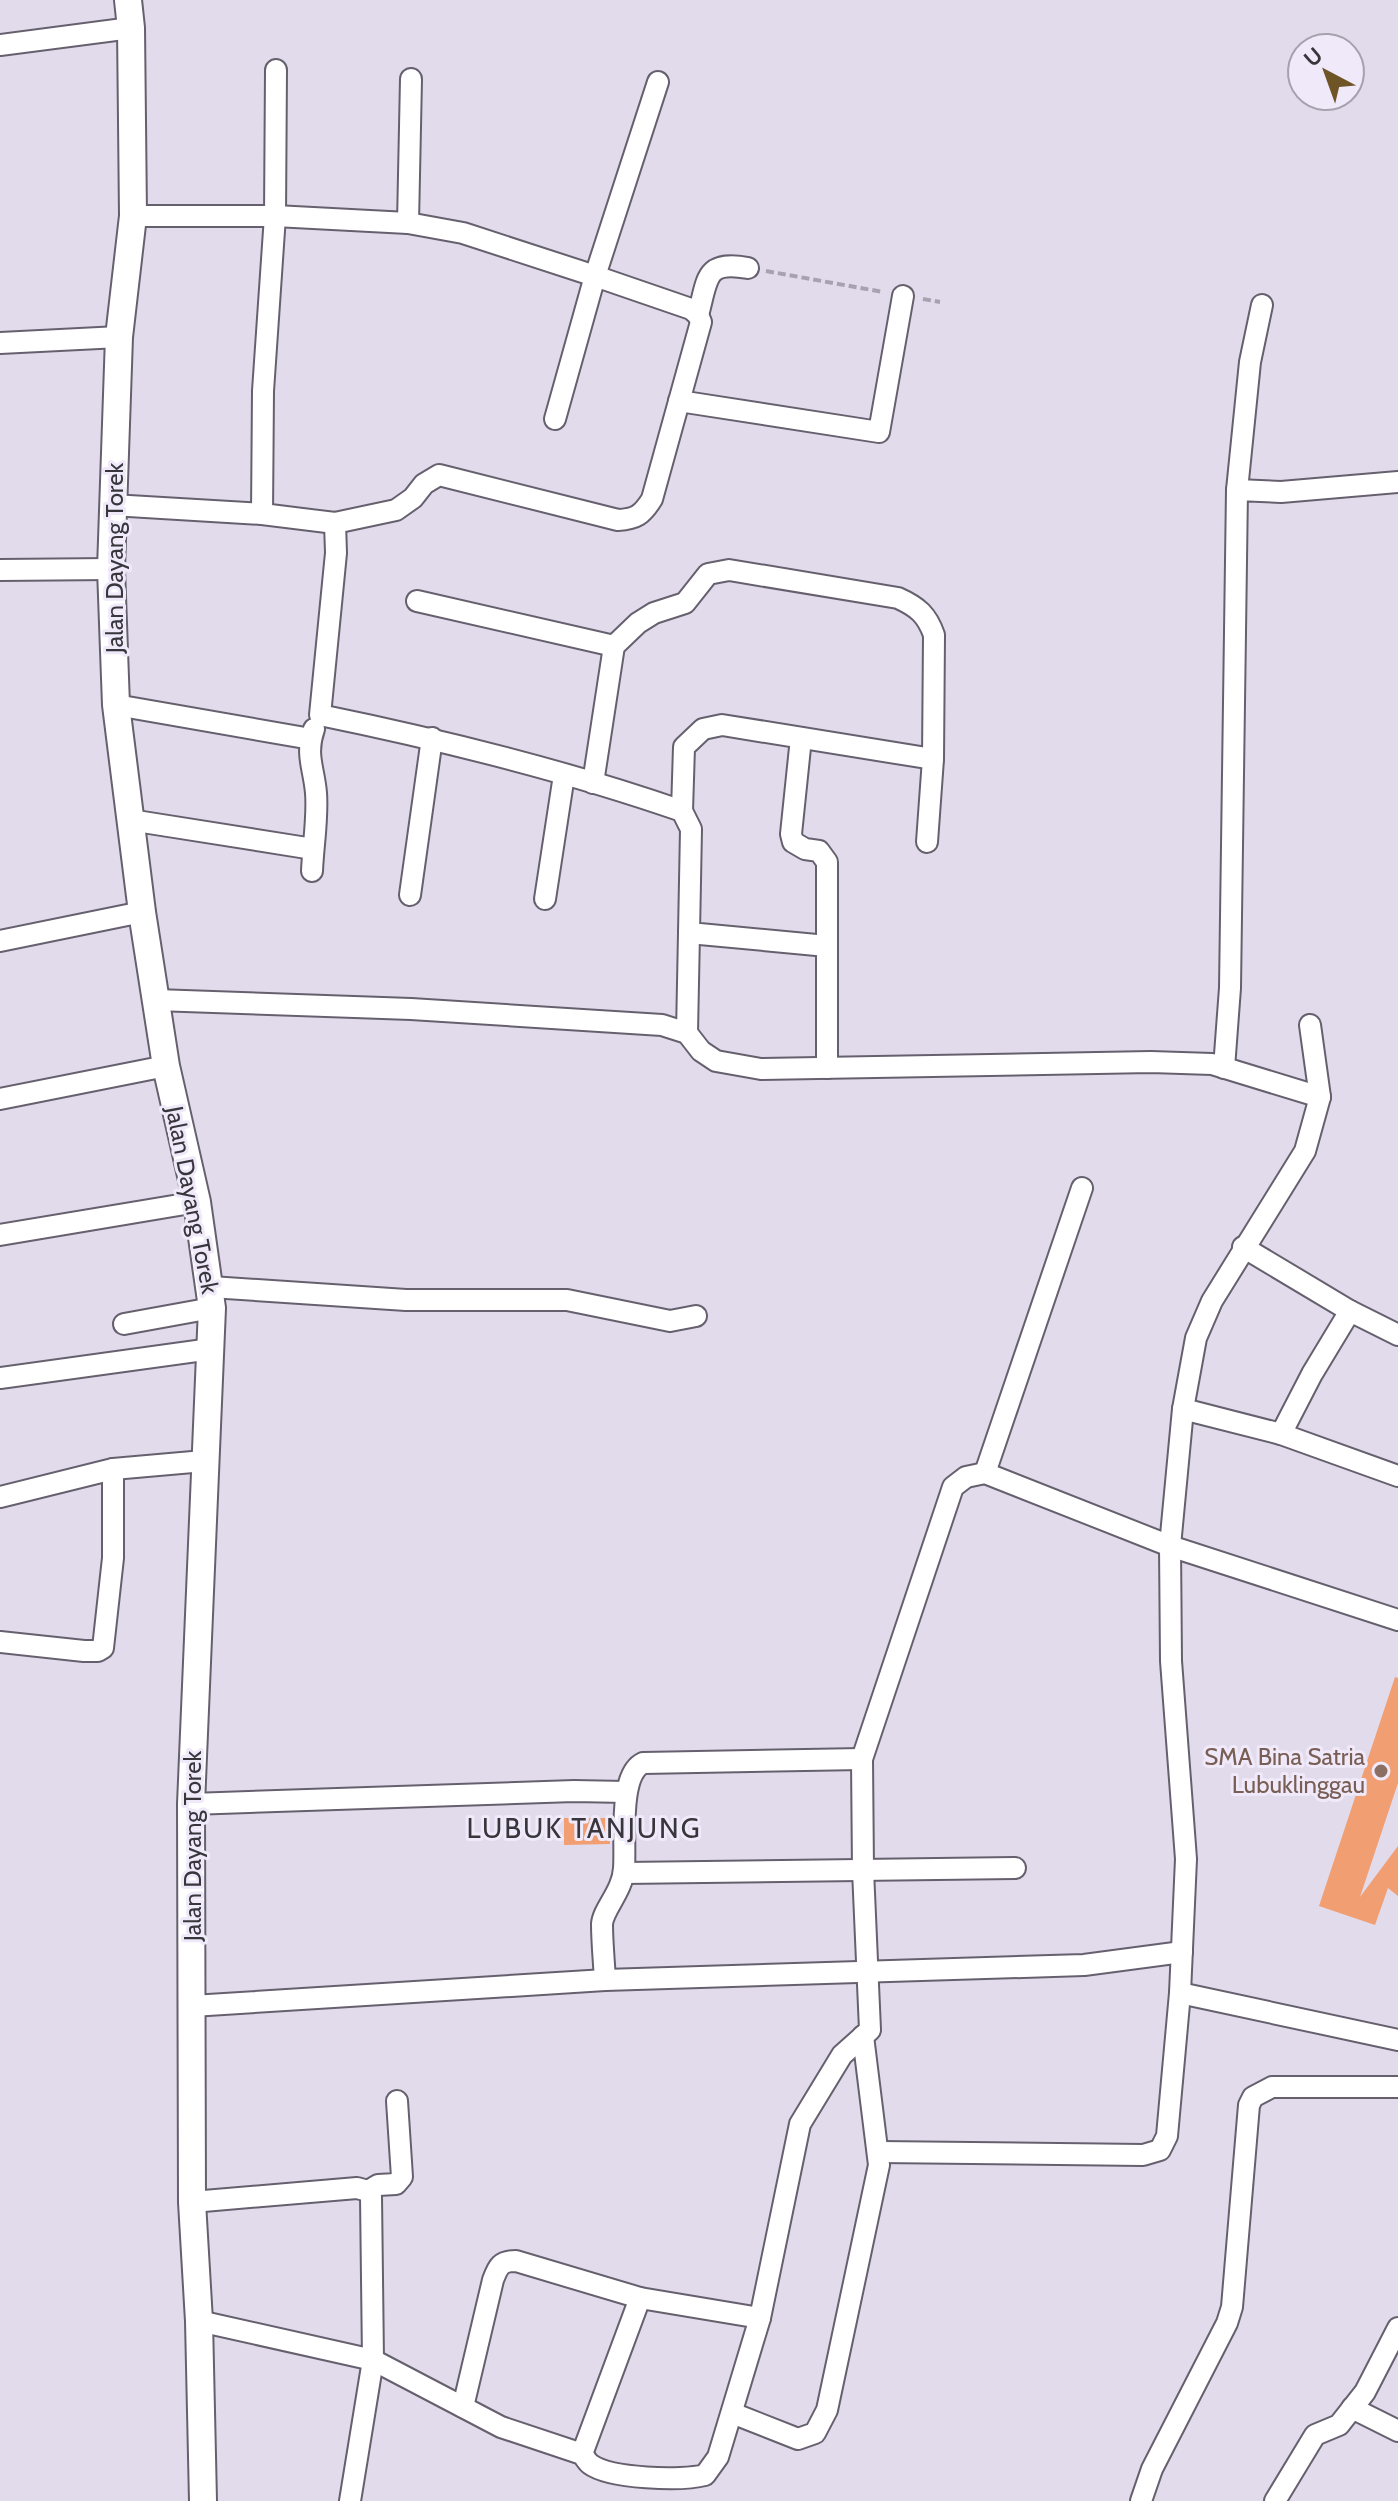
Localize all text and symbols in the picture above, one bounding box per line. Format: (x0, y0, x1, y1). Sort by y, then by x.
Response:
north arrow (1286, 32, 1366, 112)
text: U (1298, 42, 1328, 73)
street label: Jalan Dayang Torek (100, 463, 129, 654)
street label: Jalan Dayang Torek (160, 1103, 225, 1296)
place label: SMA Bina Satria Lubuklinggau (1204, 1742, 1365, 1799)
street label: Jalan Dayang Torek (178, 1751, 207, 1942)
marker: SMA Bina Satria Lubuklinggau (1372, 1762, 1390, 1780)
district label: LUBUK TANJUNG (466, 1811, 702, 1845)

